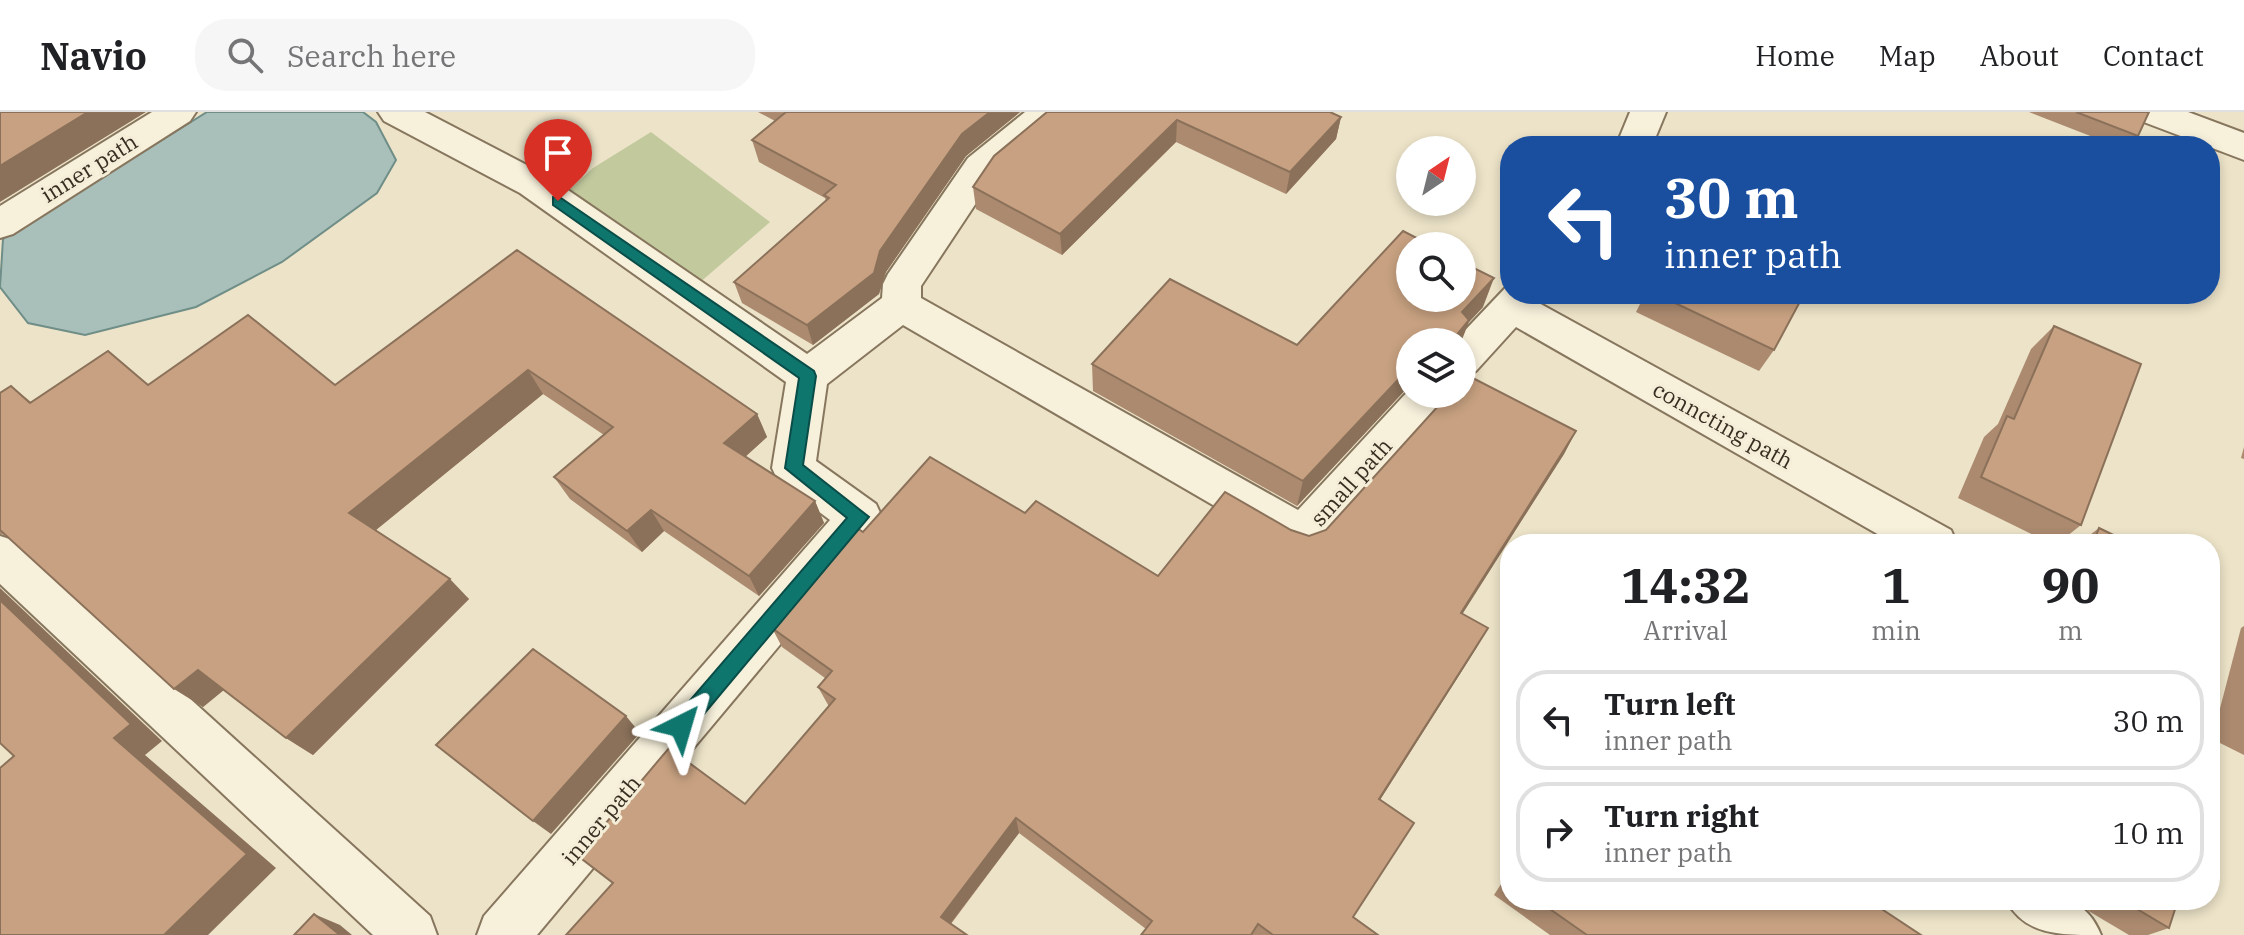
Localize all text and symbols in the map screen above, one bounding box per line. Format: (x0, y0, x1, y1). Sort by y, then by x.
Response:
search box (195, 19, 755, 91)
text: Navio (40, 31, 147, 80)
icon: search (223, 33, 267, 77)
text: Search here (287, 36, 456, 75)
text: Home (1755, 37, 1835, 74)
text: Map (1879, 37, 1936, 74)
text: About (1980, 37, 2059, 74)
text: Contact (2103, 37, 2204, 74)
pin (524, 119, 592, 201)
street label: inner path (35, 126, 143, 209)
icon: arrive (536, 131, 580, 175)
north arrow (1396, 136, 1476, 216)
map controls (1396, 136, 1476, 408)
text: 30 m (1664, 161, 1799, 233)
icon: left (1532, 168, 1636, 272)
text: inner path (1664, 231, 1842, 278)
button: search (1396, 232, 1476, 312)
button: layers (1396, 328, 1476, 408)
street label: conncting path (1648, 374, 1798, 475)
street label: small path (1303, 431, 1398, 532)
text: 14:32 (1621, 554, 1751, 616)
text: 1 (1882, 554, 1910, 616)
text: 90 (2042, 554, 2099, 616)
text: Arrival (1643, 613, 1728, 647)
text: min (1871, 613, 1921, 647)
text: m (2058, 613, 2083, 647)
position arrow (639, 684, 723, 768)
text: Turn left (1604, 684, 1736, 723)
icon: left (1536, 698, 1580, 742)
text: 30 m (2112, 701, 2184, 740)
text: inner path (1604, 723, 1732, 757)
street label: inner path (555, 769, 647, 871)
text: Turn right (1604, 796, 1759, 835)
icon: right (1536, 810, 1580, 854)
text: 10 m (2112, 813, 2184, 852)
text: inner path (1604, 835, 1732, 869)

